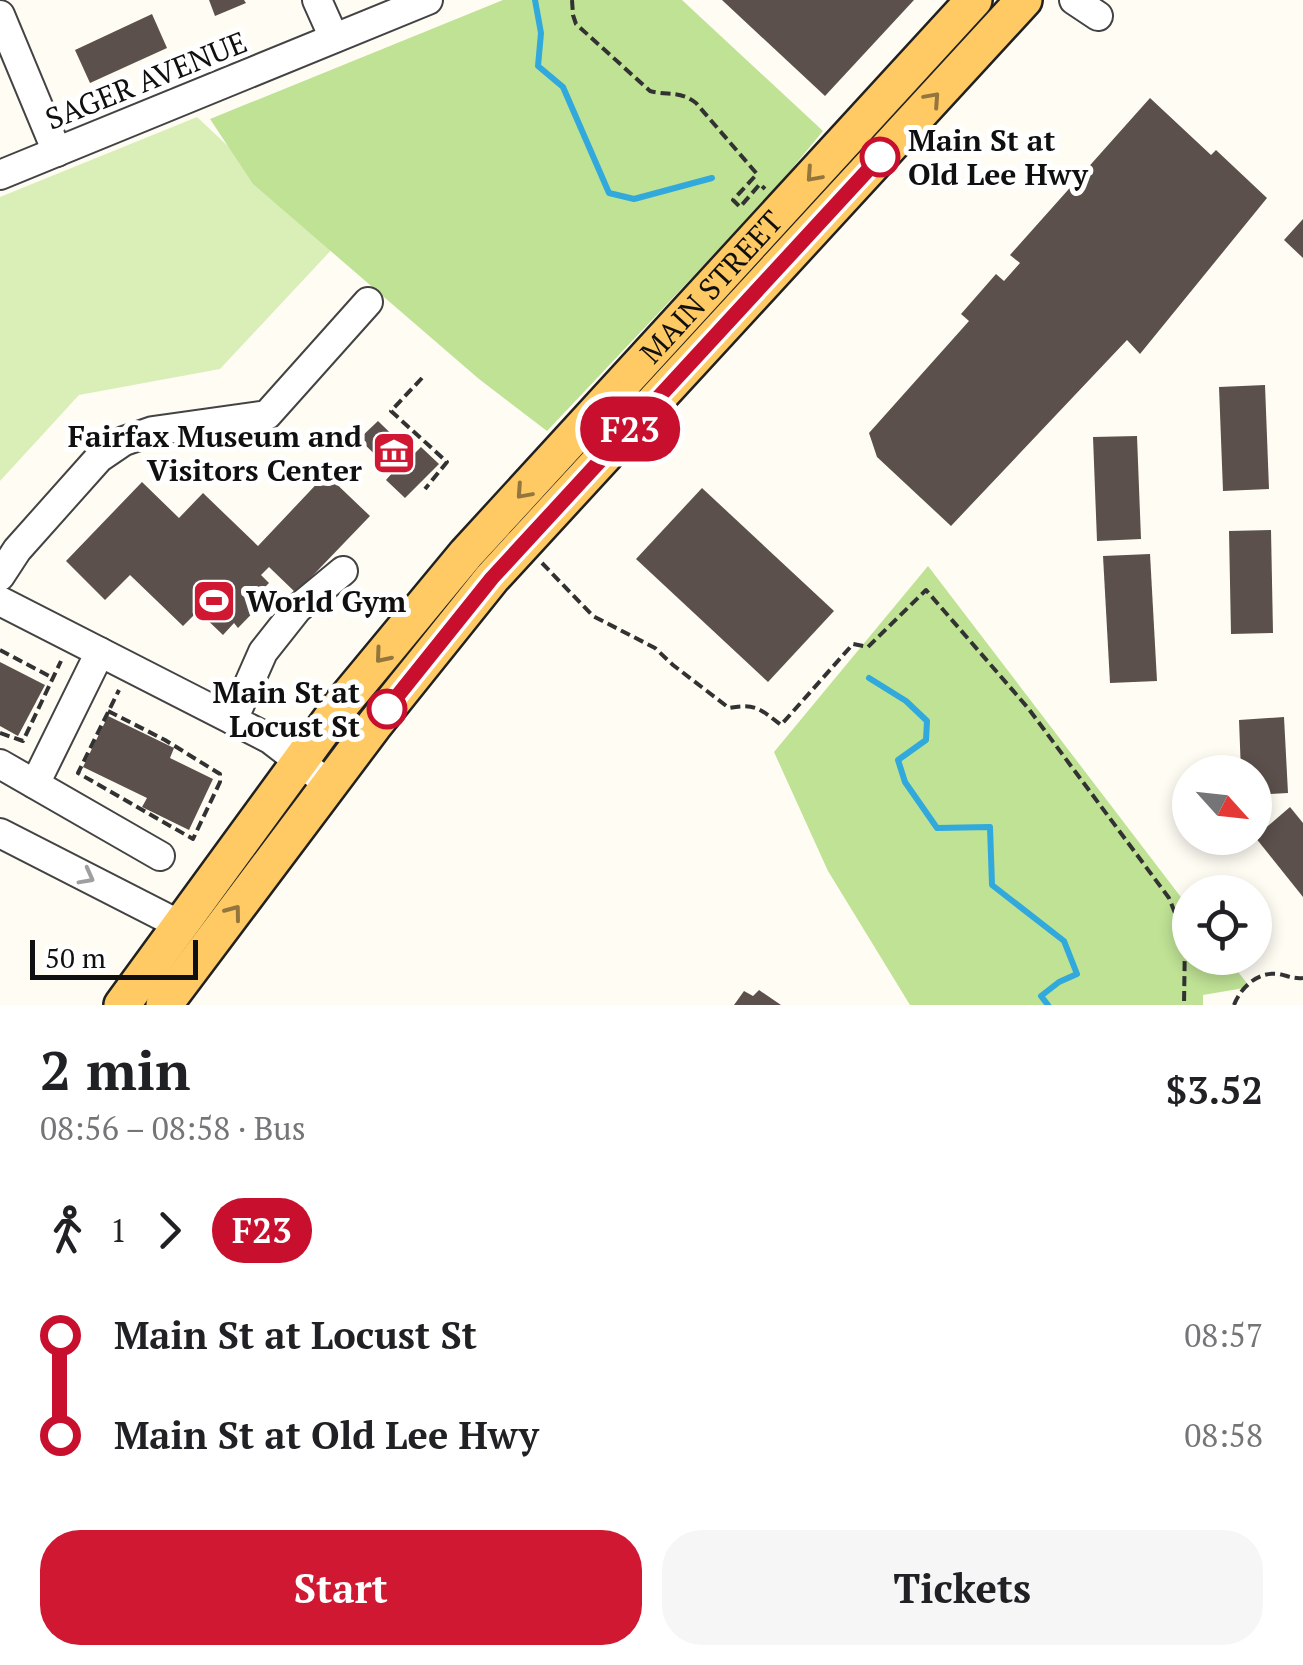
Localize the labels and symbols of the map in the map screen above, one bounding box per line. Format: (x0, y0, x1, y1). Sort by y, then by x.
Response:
street label: SAGER AVENUE (39, 21, 253, 139)
one-way arrow (921, 92, 939, 111)
place label: Main St at Old Lee Hwy (908, 120, 1089, 194)
marker: Main St at Old Lee Hwy (861, 138, 899, 176)
one-way arrow (807, 163, 825, 182)
street label: MAIN STREET (631, 202, 791, 372)
line badge: F23 (572, 396, 688, 462)
place label: Fairfax Museum and Visitors Center (68, 416, 362, 490)
museum icon: Fairfax Museum and Visitors Center (371, 430, 417, 476)
one-way arrow (516, 480, 534, 499)
sports icon: World Gym (191, 578, 237, 624)
place label: World Gym (246, 581, 407, 621)
one-way arrow (376, 645, 394, 663)
place label: Main St at Locust St (213, 672, 360, 746)
marker: Main St at Locust St (368, 690, 406, 728)
north arrow (1172, 755, 1272, 855)
one-way arrow (76, 865, 94, 884)
one-way arrow (223, 905, 240, 923)
scale bar (30, 935, 198, 980)

